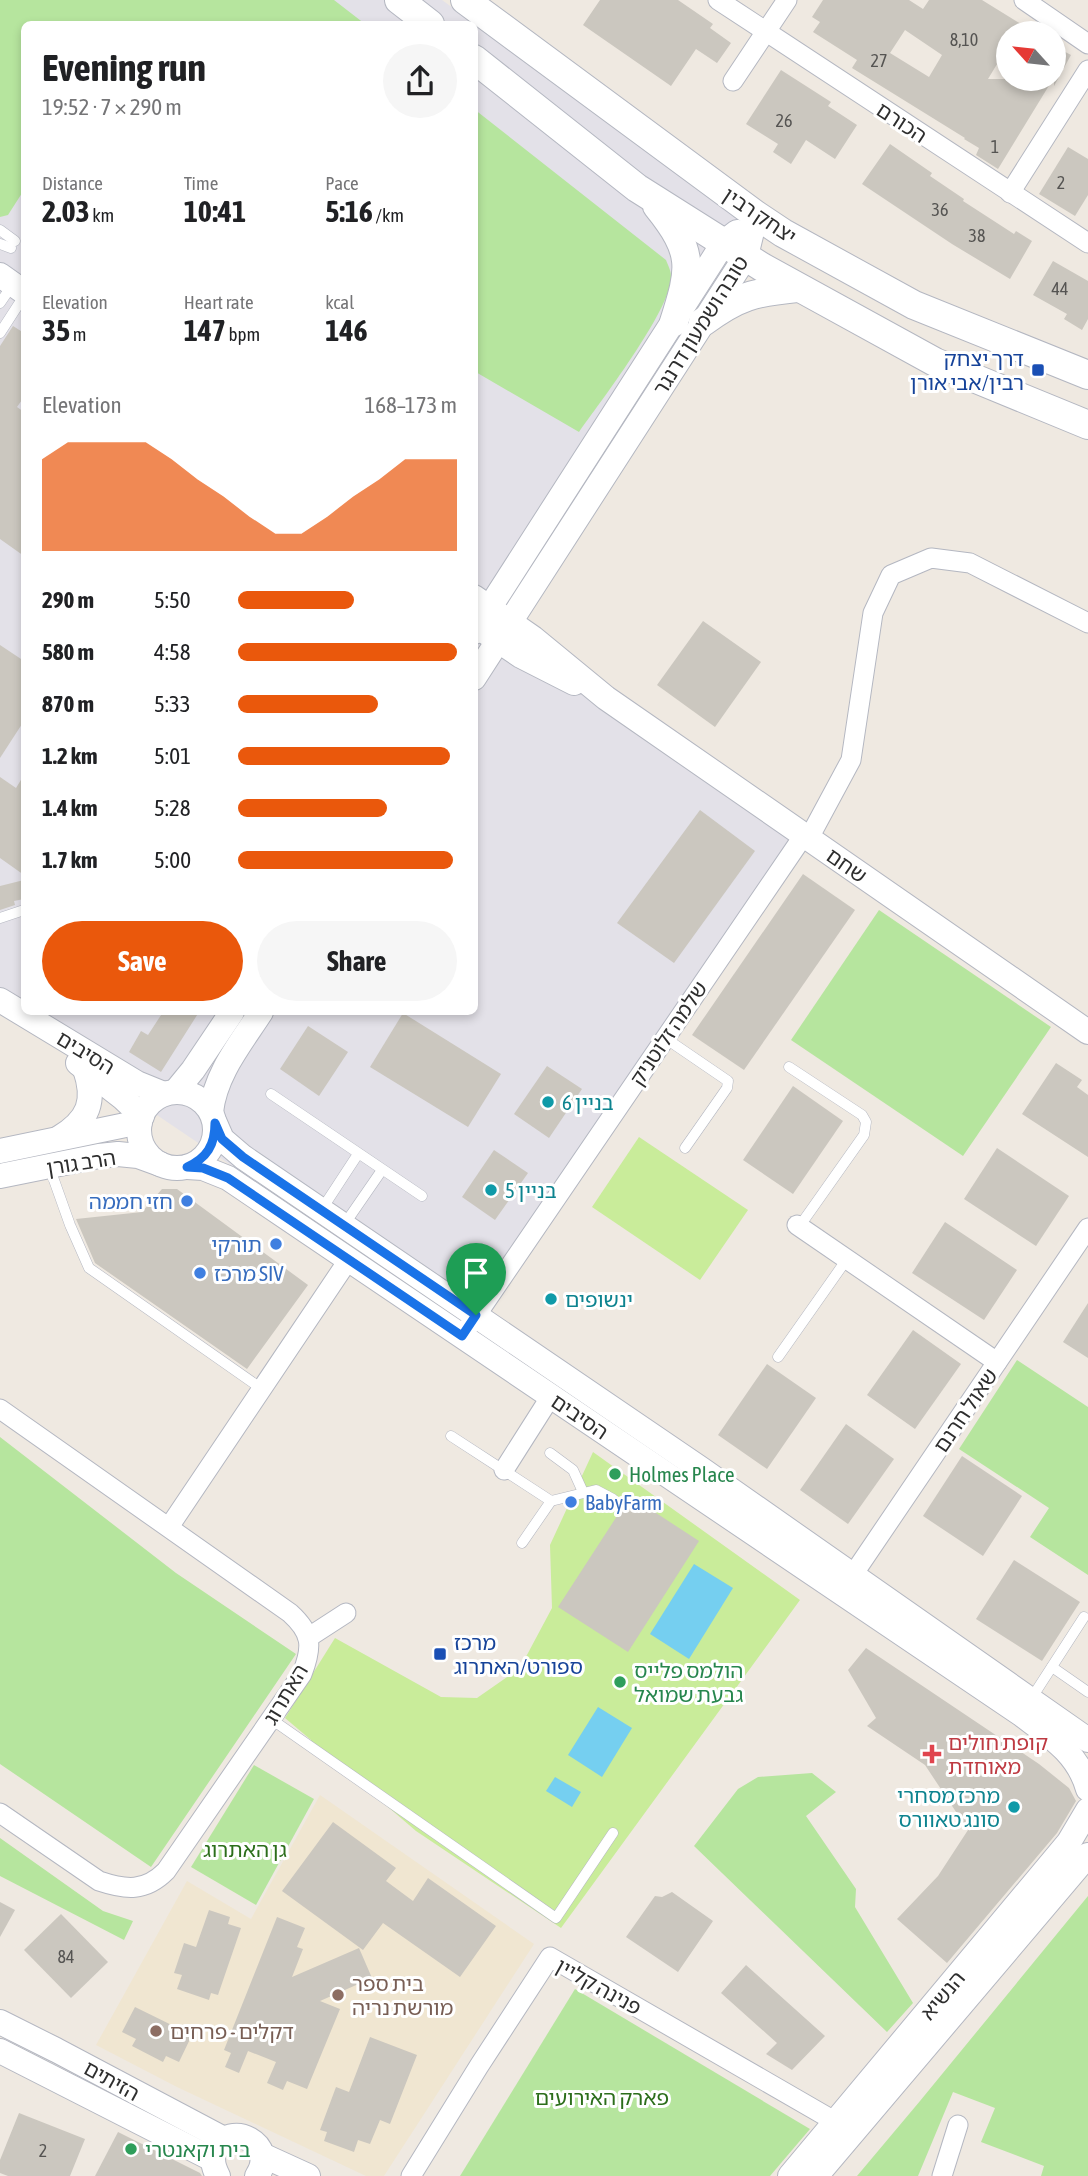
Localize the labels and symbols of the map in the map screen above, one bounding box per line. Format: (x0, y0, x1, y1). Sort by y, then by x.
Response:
north arrow (996, 21, 1066, 91)
house number: 8,10 (950, 29, 978, 50)
house number: 27 (871, 50, 887, 71)
street label: הכורם (872, 97, 932, 147)
house number: 26 (776, 110, 792, 131)
house number: 1 (991, 136, 999, 157)
house number: 2 (1057, 172, 1065, 193)
street label: יצחק רבין (719, 182, 801, 248)
house number: 36 (932, 199, 948, 220)
house number: 38 (969, 225, 985, 246)
street label: טובה ושמעון דרנגר (647, 251, 753, 399)
house number: 44 (1052, 278, 1068, 299)
place label: דרך יצחק רבין/אבי אורן (910, 346, 1024, 394)
marker: דרך יצחק רבין/אבי אורן (1030, 362, 1046, 378)
street label: שחם (822, 843, 872, 887)
street label: שלמה זלוטניק (624, 976, 712, 1090)
street label: הסיבים (53, 1025, 119, 1079)
place label: בניין 6 (562, 1090, 614, 1114)
marker: בניין 6 (540, 1094, 556, 1110)
street label: הרב גורן (45, 1145, 117, 1179)
place label: בניין 5 (505, 1178, 557, 1202)
marker: בניין 5 (483, 1182, 499, 1198)
place label: חזי חממה (89, 1189, 173, 1213)
marker: חזי חממה (179, 1193, 195, 1209)
place label: תורקי (211, 1232, 262, 1256)
marker: תורקי (268, 1236, 284, 1252)
pin (446, 1243, 506, 1315)
place label: מרכז SIV (214, 1261, 284, 1285)
marker: מרכז SIV (192, 1265, 208, 1281)
place label: ינשופים (565, 1287, 633, 1311)
marker: ינשופים (543, 1291, 559, 1307)
street label: שאול חרנם (928, 1364, 1002, 1456)
street label: הסיבים (547, 1388, 613, 1444)
place label: Holmes Place (629, 1462, 735, 1486)
marker: Holmes Place (607, 1466, 623, 1482)
place label: BabyFarm (585, 1490, 662, 1514)
marker: BabyFarm (563, 1494, 579, 1510)
place label: מרכז ספורט/האתרוג (454, 1630, 583, 1678)
marker: מרכז ספורט/האתרוג (432, 1646, 448, 1662)
place label: הולמס פלייס גבעת שמואל (634, 1658, 743, 1706)
street label: האתרוג (258, 1660, 312, 1728)
marker: הולמס פלייס גבעת שמואל (612, 1674, 628, 1690)
place label: קופת חולים מאוחדת (948, 1730, 1048, 1778)
marker: קופת חולים מאוחדת (922, 1744, 942, 1764)
place label: מרכז מסחרי סונג טאוורס (897, 1783, 1000, 1831)
marker: מרכז מסחרי סונג טאוורס (1006, 1799, 1022, 1815)
park label: גן האתרוג (203, 1837, 287, 1861)
house number: 84 (58, 1946, 74, 1967)
street label: פנינה קליין (552, 1953, 646, 2019)
street label: הנשיא (915, 1966, 969, 2024)
place label: בית ספר מורשת נריה (352, 1971, 454, 2019)
marker: בית ספר מורשת נריה (330, 1987, 346, 2003)
place label: דקלים - פרחים (170, 2019, 294, 2043)
marker: דקלים - פרחים (148, 2023, 164, 2039)
street label: הזיתים (80, 2055, 144, 2105)
park label: פארק האירועים (535, 2085, 669, 2109)
place label: בית וקאנטרי (145, 2137, 251, 2161)
house number: 2 (39, 2140, 47, 2161)
marker: בית וקאנטרי (123, 2141, 139, 2157)

